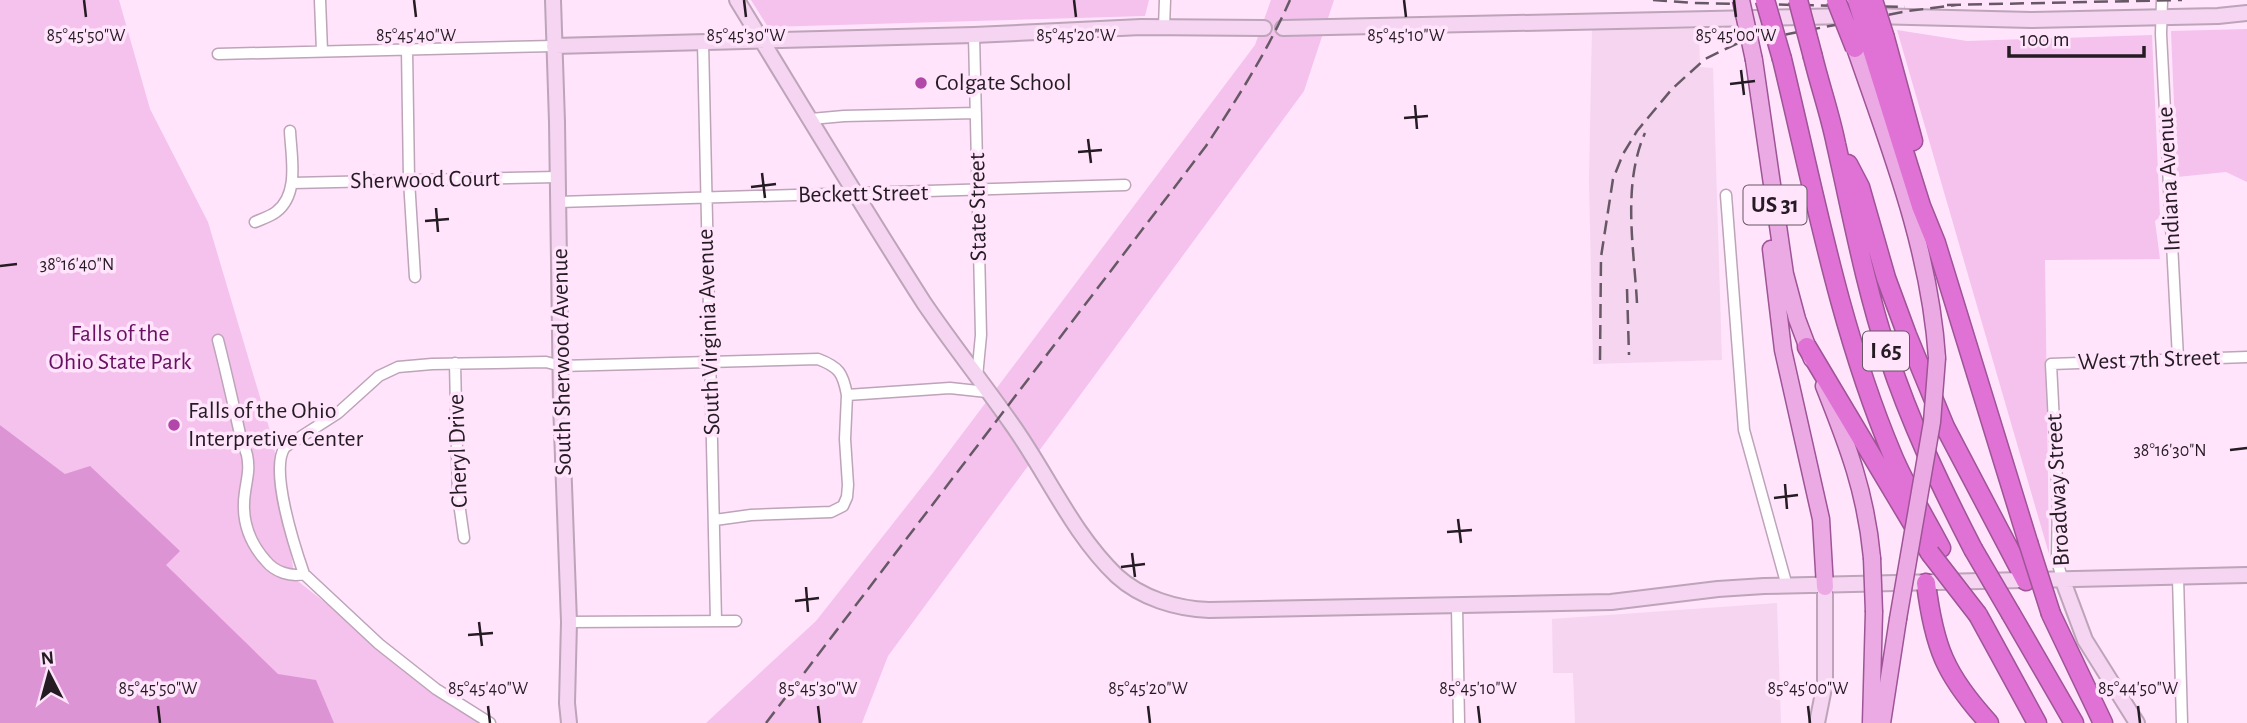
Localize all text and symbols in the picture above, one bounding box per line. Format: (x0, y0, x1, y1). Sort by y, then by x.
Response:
scale bar (2009, 14, 2144, 58)
text: 85°45'50"W (47, 27, 125, 45)
text: 85°45'40"W (376, 27, 456, 45)
text: 85°45'30"W (707, 27, 785, 45)
text: 85°45'20"W (1036, 27, 1116, 45)
text: 85°45'10"W (1367, 27, 1445, 45)
text: 85°45'00"W (1696, 27, 1776, 45)
text: 100 m (2020, 29, 2070, 50)
place label: Colgate School (935, 71, 1072, 95)
marker: Colgate School (913, 75, 929, 91)
street label: Indiana Avenue (2153, 106, 2185, 252)
street label: State Street (965, 152, 991, 262)
street label: Sherwood Court (350, 167, 500, 193)
street label: Beckett Street (798, 181, 929, 207)
road number: US 31 (1744, 186, 1806, 224)
street label: South Virginia Avenue (693, 228, 725, 436)
street label: South Sherwood Avenue (548, 248, 576, 476)
text: 38°16'40"N (40, 256, 114, 274)
park label: Falls of the Ohio State Park (48, 322, 192, 374)
road number: I 65 (1863, 332, 1909, 370)
street label: West 7th Street (2077, 346, 2221, 374)
street label: Cheryl Drive (444, 394, 472, 508)
place label: Falls of the Ohio Interpretive Center (188, 399, 364, 451)
street label: Broadway Street (2042, 413, 2074, 567)
marker: Falls of the Ohio Interpretive Center (166, 417, 182, 433)
text: 38°16'30"N (2133, 442, 2207, 460)
north arrow (14, 639, 84, 709)
text: N (40, 648, 55, 669)
text: 85°45'50"W (119, 680, 197, 698)
text: 85°45'40"W (448, 680, 528, 698)
text: 85°45'30"W (779, 680, 857, 698)
text: 85°45'20"W (1108, 680, 1188, 698)
text: 85°45'10"W (1439, 680, 1517, 698)
text: 85°45'00"W (1768, 680, 1848, 698)
text: 85°44'50"W (2098, 680, 2178, 698)

